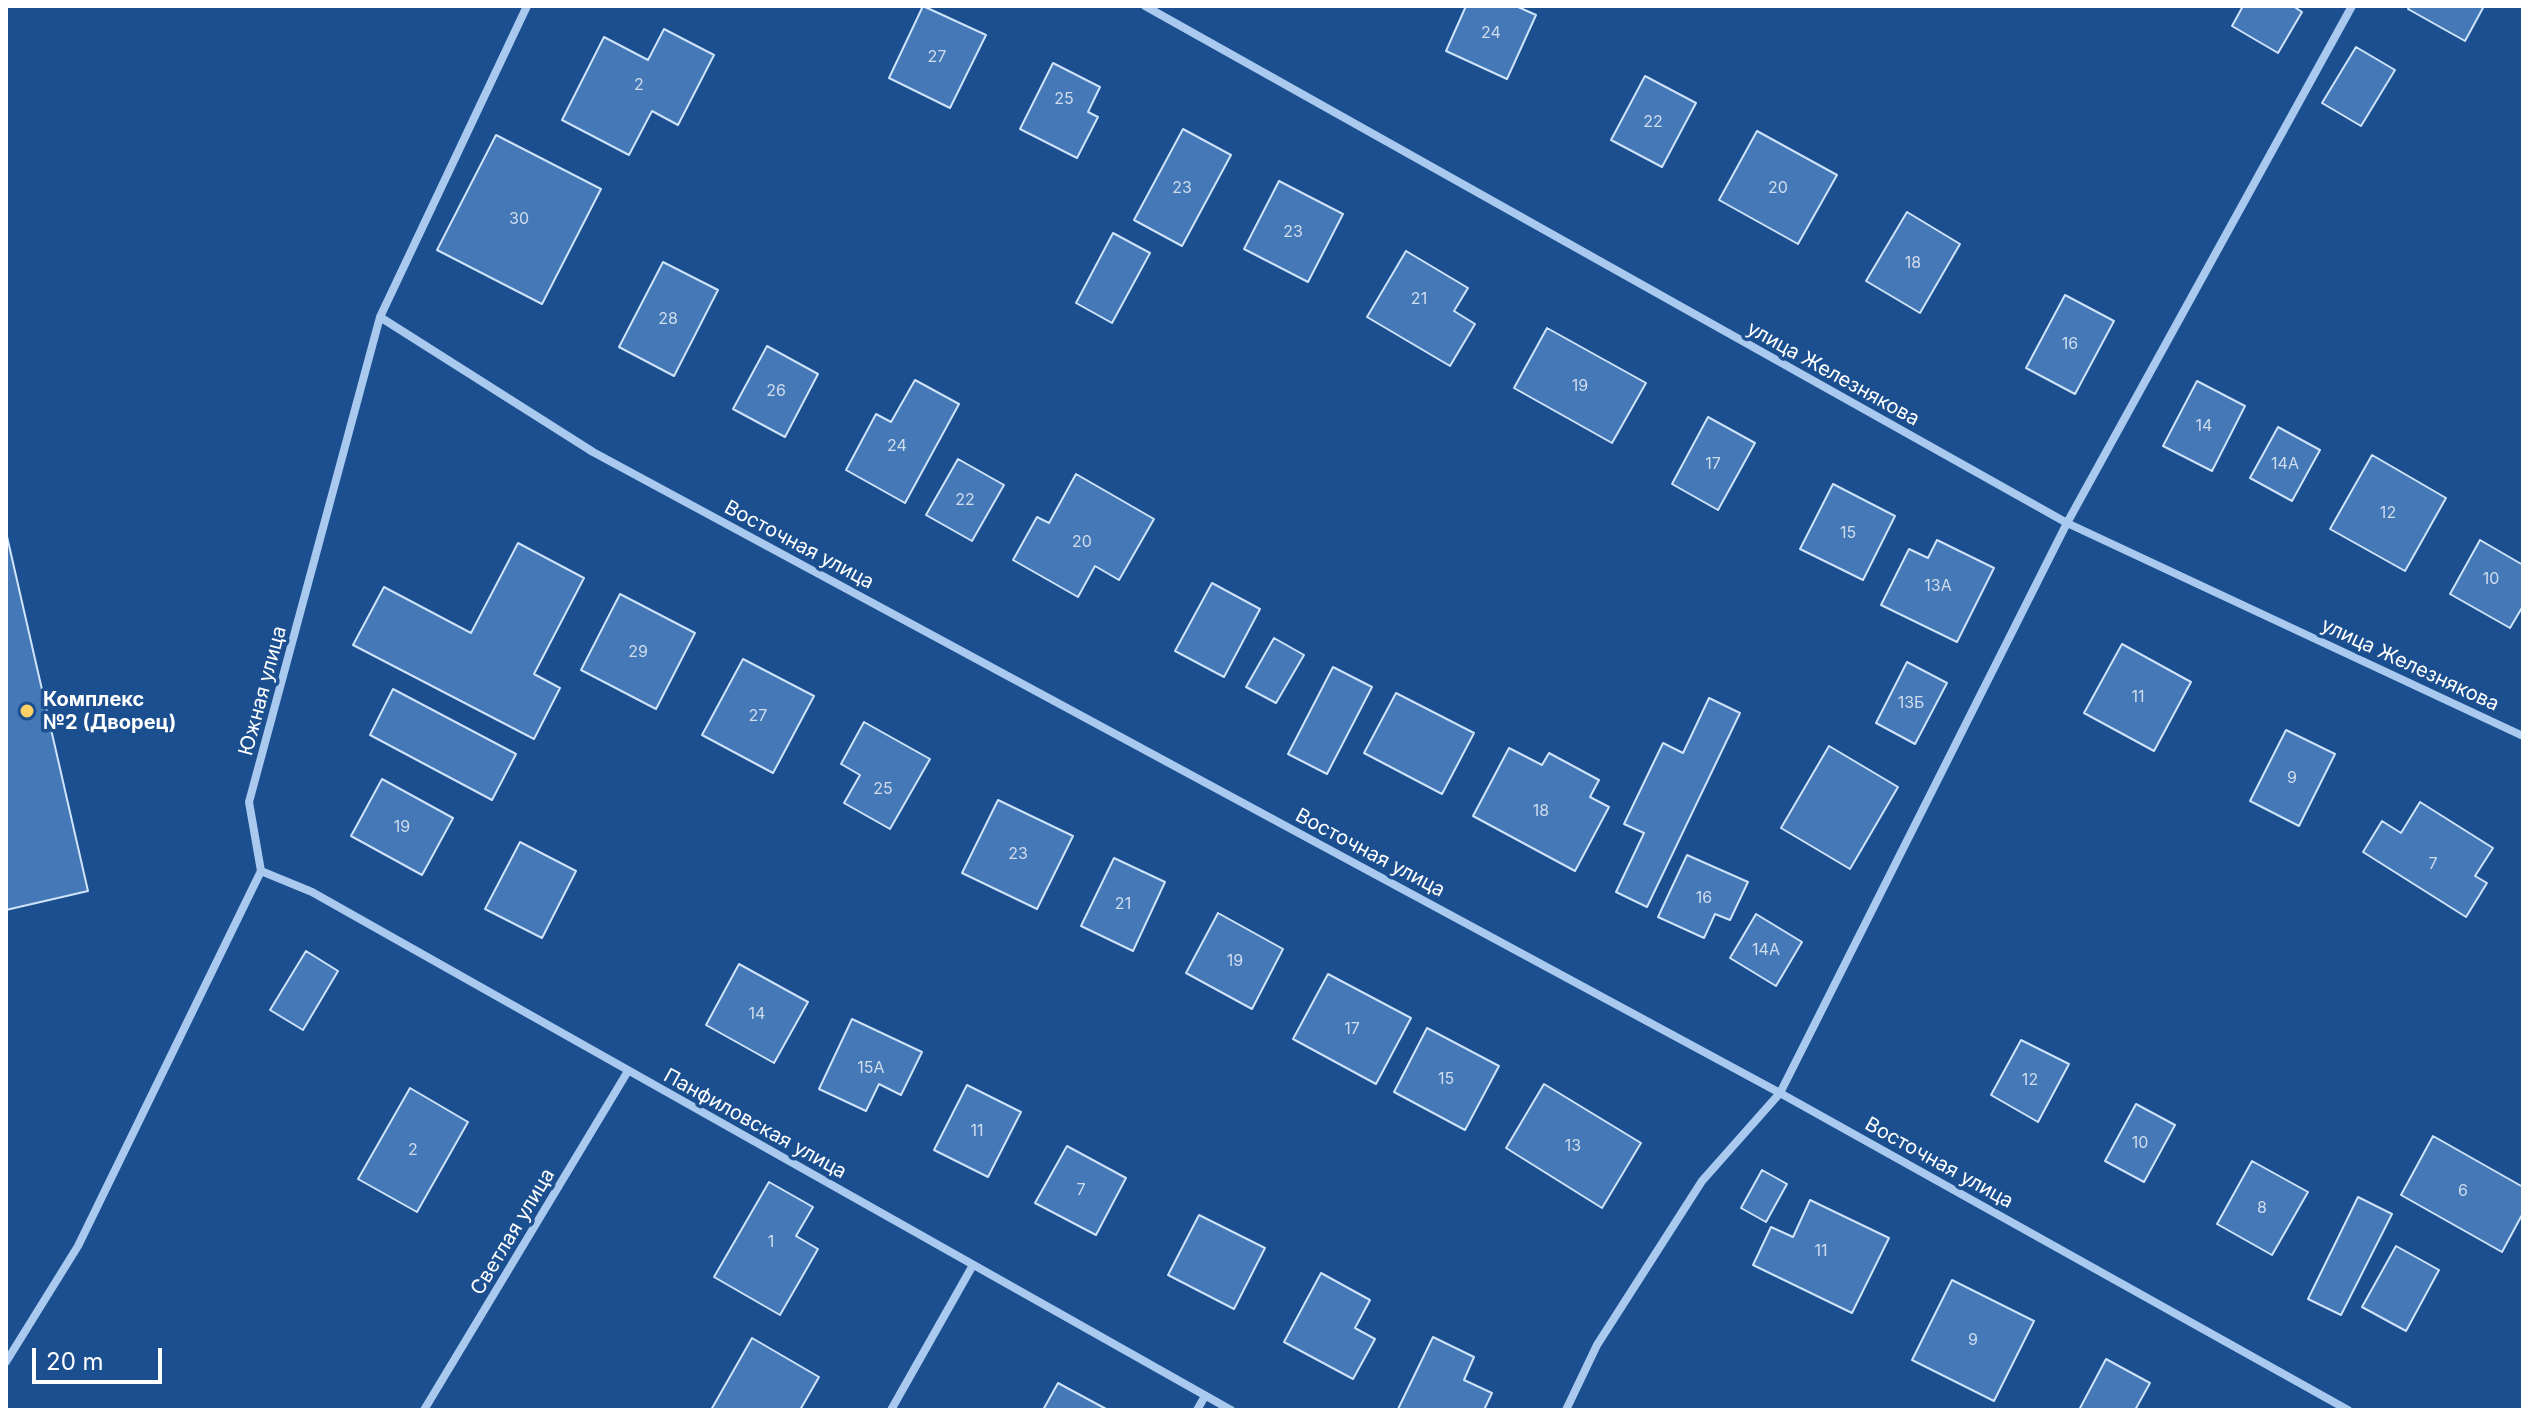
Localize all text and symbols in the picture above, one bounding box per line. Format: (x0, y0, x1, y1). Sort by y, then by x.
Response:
house number: 24 (1481, 23, 1501, 43)
house number: 27 (928, 47, 946, 67)
house number: 2 (634, 75, 644, 95)
house number: 25 (1054, 89, 1074, 109)
house number: 22 (1643, 112, 1663, 132)
house number: 23 (1172, 178, 1192, 198)
house number: 20 (1768, 178, 1788, 198)
house number: 30 (509, 209, 529, 229)
house number: 23 (1283, 222, 1303, 242)
house number: 18 (1905, 253, 1921, 273)
house number: 21 (1411, 289, 1427, 309)
house number: 28 (658, 309, 678, 329)
street label: улица Железнякова (1743, 317, 1923, 431)
house number: 16 (2062, 334, 2078, 354)
house number: 19 (1572, 376, 1588, 396)
house number: 26 (766, 381, 786, 401)
house number: 14 (2196, 416, 2212, 436)
house number: 24 (887, 436, 907, 456)
house number: 17 (1705, 454, 1721, 474)
house number: 14А (2271, 454, 2299, 474)
house number: 22 (955, 490, 975, 510)
street label: Восточная улица (720, 495, 878, 595)
house number: 12 (2380, 503, 2396, 523)
house number: 15 (1840, 523, 1856, 543)
house number: 20 (1072, 532, 1092, 552)
house number: 10 (2483, 569, 2499, 589)
house number: 13А (1924, 576, 1952, 596)
street label: улица Железнякова (2317, 613, 2503, 717)
street label: Южная улица (234, 624, 292, 758)
house number: 29 (628, 642, 648, 662)
house number: 11 (2131, 687, 2145, 707)
place label: Комплекс №2 (Дворец) (43, 688, 176, 735)
house number: 13Б (1898, 693, 1924, 713)
marker: Комплекс №2 (Дворец) (18, 702, 36, 720)
house number: 27 (749, 706, 767, 726)
house number: 9 (2287, 768, 2297, 788)
house number: 25 (873, 779, 893, 799)
house number: 18 (1533, 801, 1549, 821)
street label: Восточная улица (1291, 803, 1449, 903)
house number: 19 (394, 817, 410, 837)
house number: 23 (1008, 844, 1028, 864)
house number: 7 (2428, 854, 2438, 874)
house number: 16 (1696, 888, 1712, 908)
house number: 21 (1115, 894, 1131, 914)
house number: 14А (1752, 940, 1780, 960)
house number: 19 (1227, 951, 1243, 971)
house number: 14 (749, 1004, 765, 1024)
house number: 17 (1344, 1019, 1360, 1039)
house number: 15А (857, 1058, 885, 1078)
street label: Панфиловская улица (659, 1064, 851, 1184)
house number: 15 (1438, 1069, 1454, 1089)
house number: 12 (2022, 1070, 2038, 1090)
street label: Восточная улица (1861, 1112, 2017, 1214)
house number: 11 (970, 1121, 984, 1141)
house number: 10 (2132, 1133, 2148, 1153)
house number: 13 (1565, 1136, 1581, 1156)
house number: 2 (408, 1140, 418, 1160)
street label: Светлая улица (466, 1164, 560, 1300)
house number: 7 (1076, 1180, 1086, 1200)
house number: 6 (2458, 1181, 2468, 1201)
house number: 8 (2257, 1198, 2267, 1218)
house number: 1 (768, 1232, 774, 1252)
house number: 11 (1814, 1241, 1828, 1261)
house number: 9 (1968, 1330, 1978, 1350)
scale bar (36, 1332, 166, 1382)
text: 20 m (46, 1347, 104, 1376)

